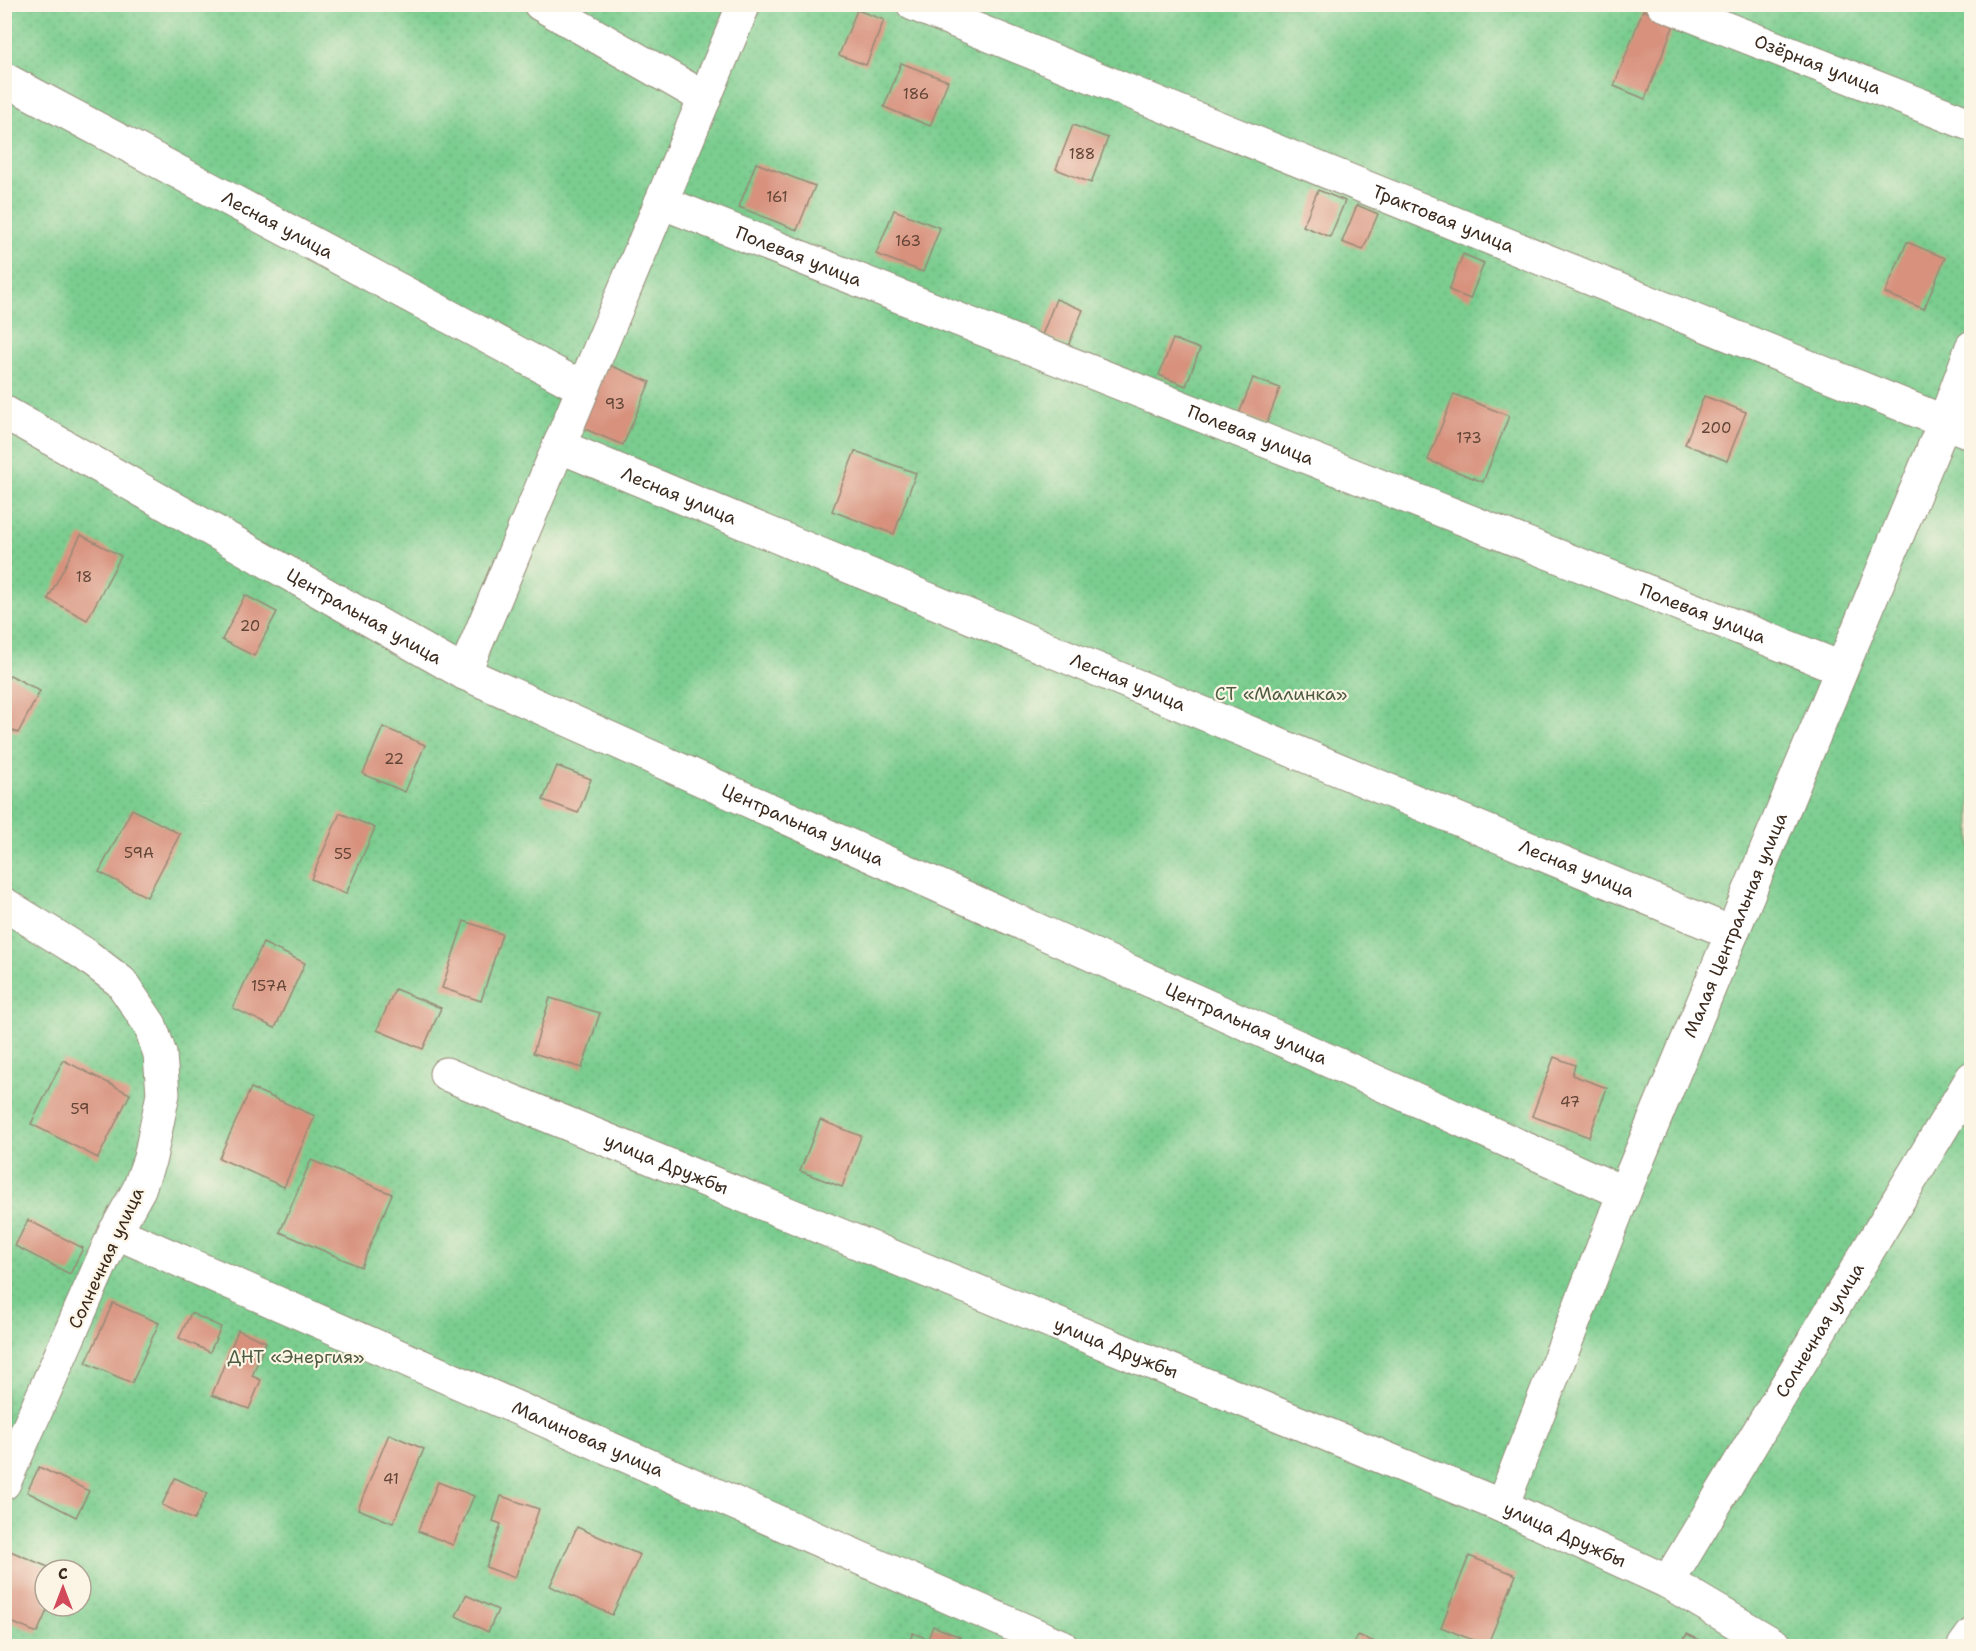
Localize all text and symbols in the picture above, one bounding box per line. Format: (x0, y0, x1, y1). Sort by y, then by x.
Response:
street label: Озёрная улица (1751, 29, 1884, 100)
house number: 186 (903, 84, 929, 104)
house number: 188 (1069, 144, 1095, 164)
street label: Трактовая улица (1369, 179, 1518, 258)
street label: Лесная улица (218, 185, 337, 264)
house number: 161 (766, 187, 788, 207)
street label: Полевая улица (732, 221, 865, 292)
house number: 163 (895, 231, 921, 251)
house number: 93 (605, 394, 625, 414)
street label: Полевая улица (1184, 399, 1317, 471)
house number: 200 (1701, 418, 1731, 438)
house number: 173 (1456, 428, 1482, 448)
street label: Лесная улица (618, 461, 740, 530)
street label: Центральная улица (282, 563, 446, 670)
house number: 18 (76, 567, 92, 587)
street label: Полевая улица (1636, 578, 1769, 649)
house number: 20 (240, 616, 260, 636)
street label: Лесная улица (1067, 648, 1189, 717)
park label: CТ «Малинка» (1215, 682, 1347, 706)
house number: 22 (384, 749, 404, 769)
street label: Центральная улица (718, 778, 888, 872)
street label: Малая Центральная улица (1678, 809, 1793, 1041)
street label: Лесная улица (1515, 834, 1638, 903)
house number: 59А (124, 843, 154, 863)
house number: 55 (334, 844, 352, 864)
house number: 157А (251, 976, 287, 996)
street label: Центральная улица (1161, 977, 1331, 1070)
house number: 47 (1560, 1092, 1580, 1112)
house number: 59 (71, 1099, 89, 1119)
street label: улица Дружбы (601, 1128, 732, 1200)
street label: Солнечная улица (63, 1183, 149, 1333)
street label: Солнечная улица (1770, 1258, 1870, 1402)
street label: улица Дружбы (1050, 1312, 1182, 1384)
park label: ДНТ «Энергия» (228, 1345, 364, 1369)
street label: Малиновая улица (508, 1395, 667, 1483)
house number: 41 (383, 1469, 399, 1489)
street label: улица Дружбы (1500, 1496, 1630, 1573)
north arrow (33, 1558, 93, 1618)
text: С (58, 1563, 68, 1584)

